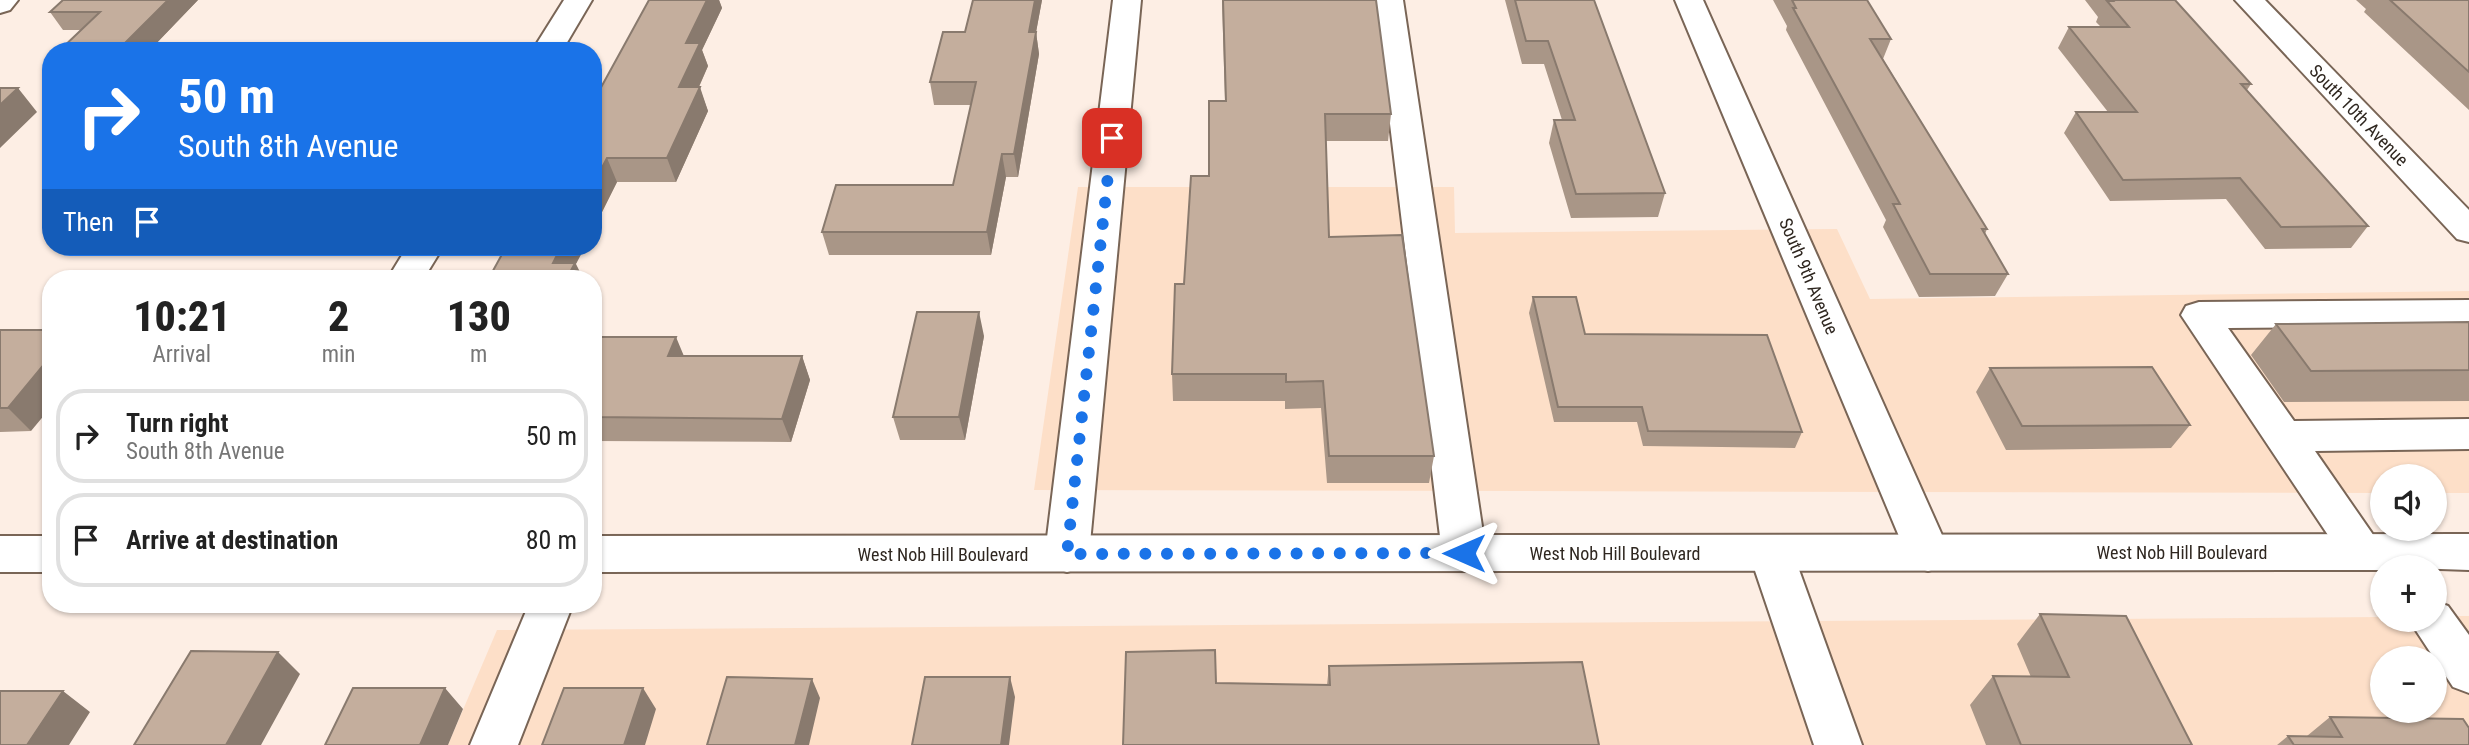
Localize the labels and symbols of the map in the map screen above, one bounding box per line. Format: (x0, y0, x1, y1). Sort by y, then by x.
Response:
street label: South 10th Avenue (2305, 60, 2413, 170)
pin (1082, 108, 1142, 168)
street label: South 9th Avenue (1775, 215, 1843, 337)
position arrow (1427, 516, 1501, 590)
street label: West Nob Hill Boulevard (2097, 542, 2267, 563)
street label: West Nob Hill Boulevard (1530, 543, 1700, 564)
street label: West Nob Hill Boulevard (858, 544, 1028, 565)

